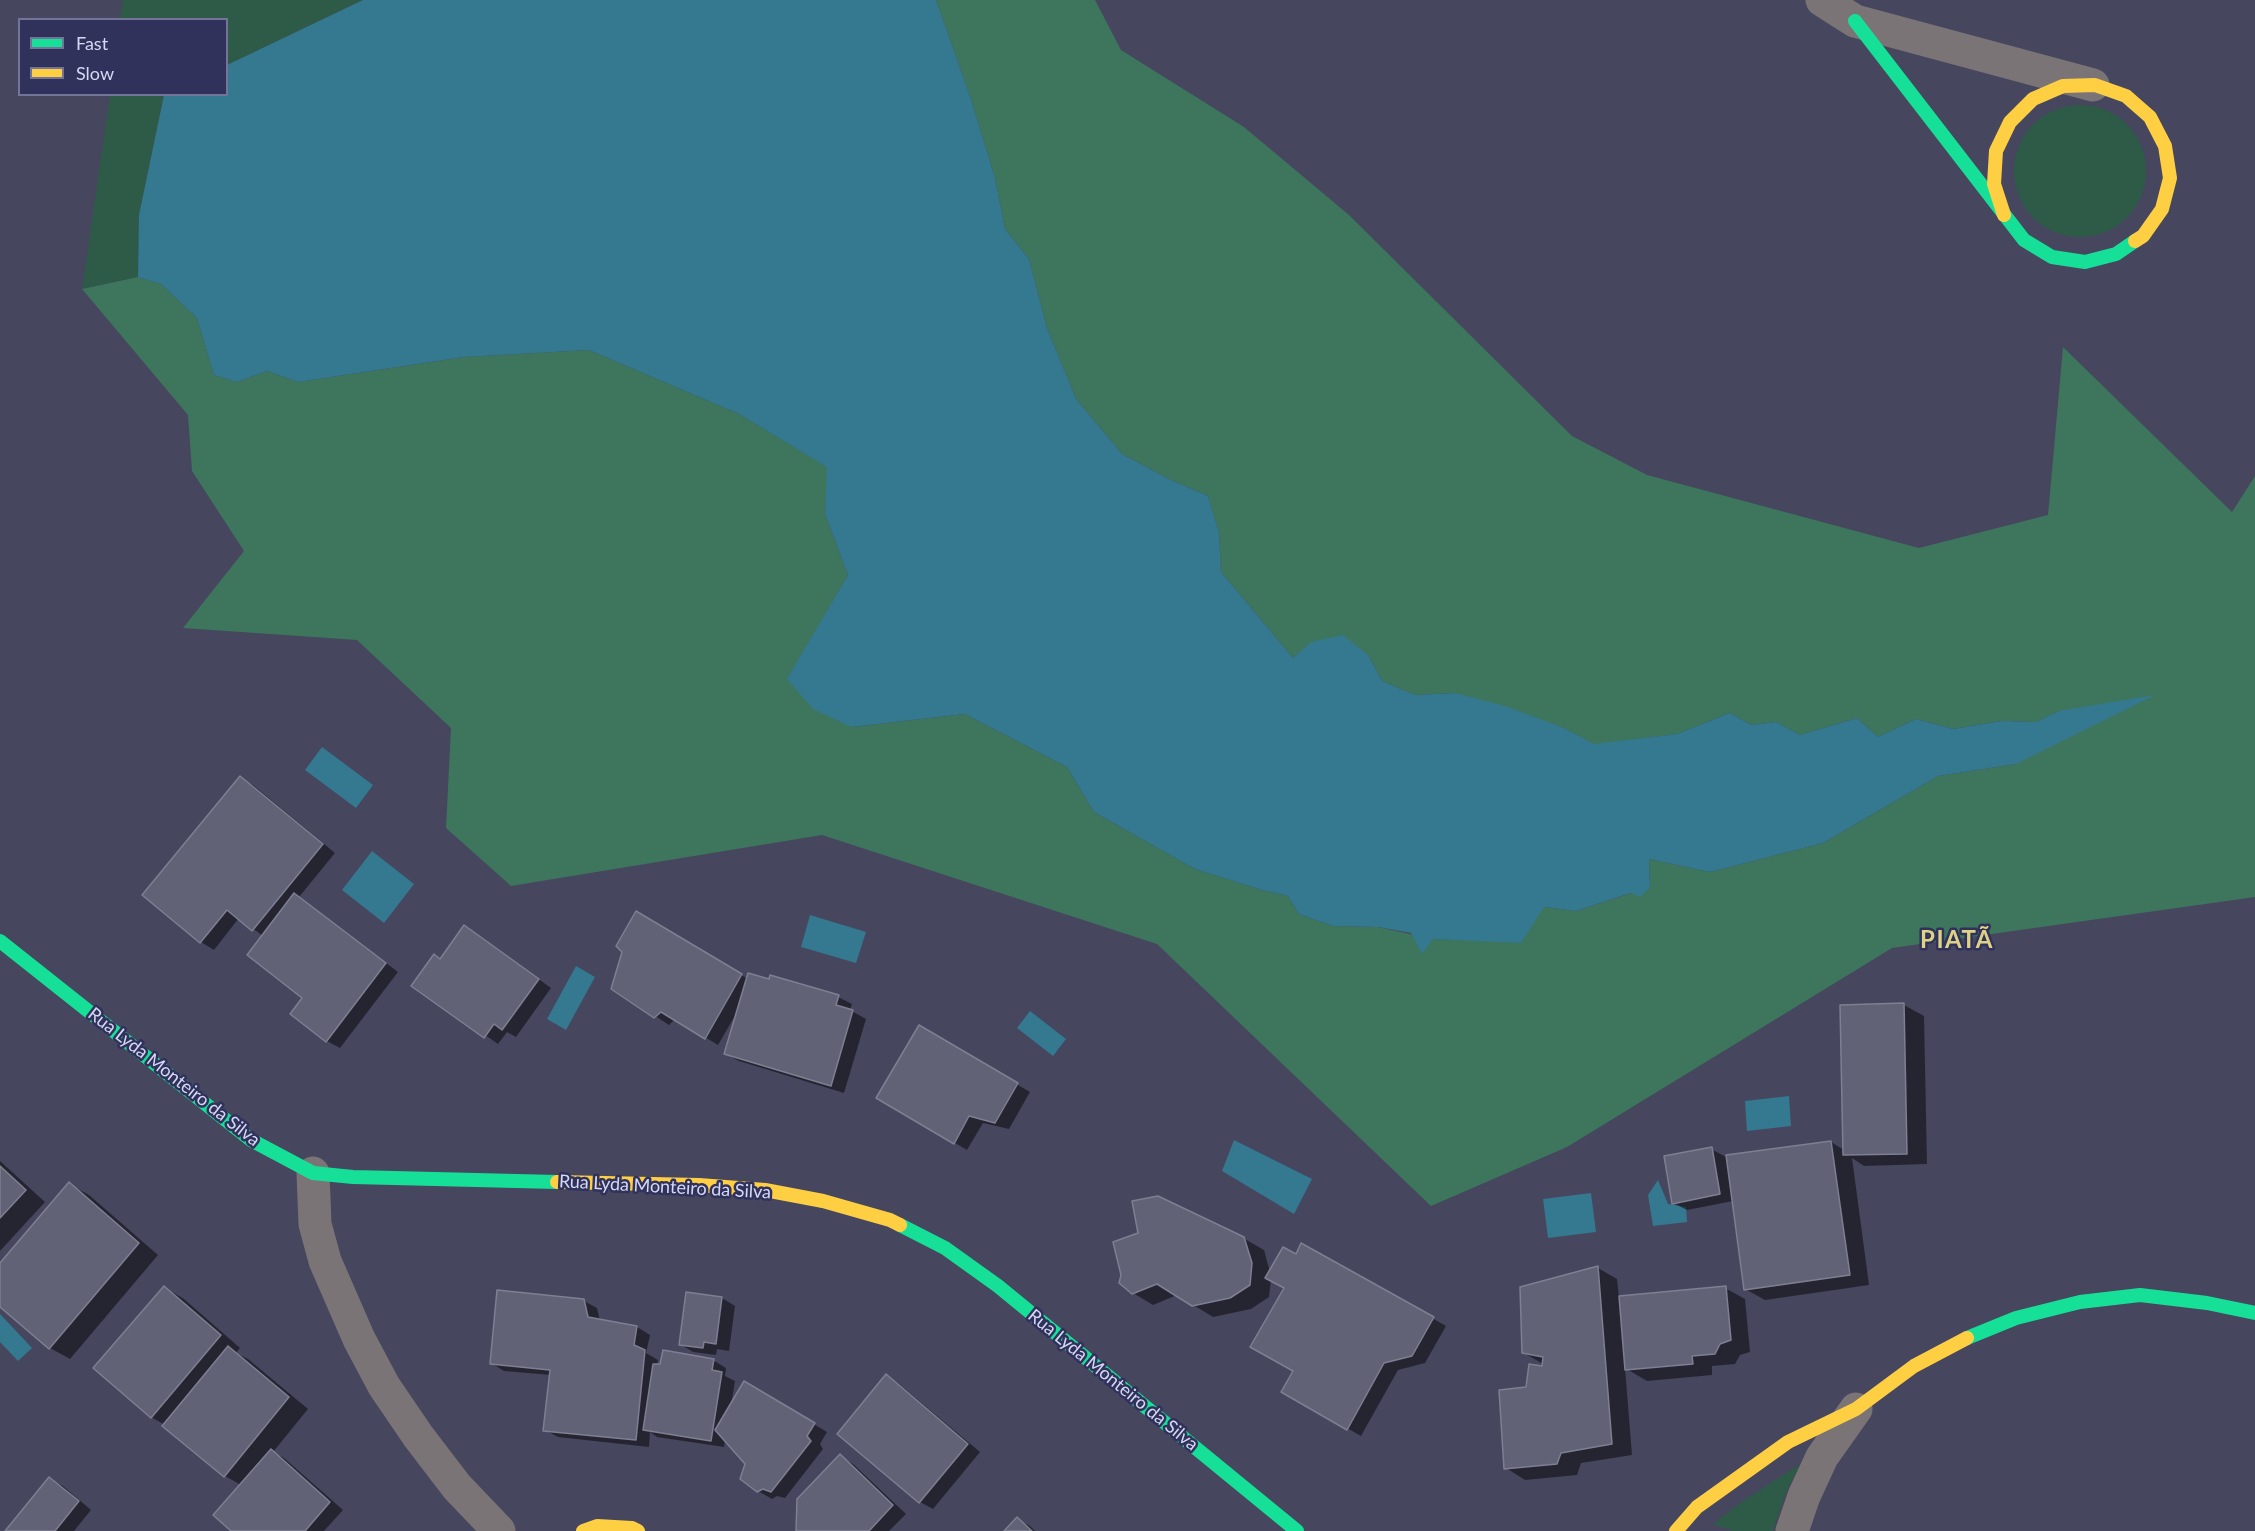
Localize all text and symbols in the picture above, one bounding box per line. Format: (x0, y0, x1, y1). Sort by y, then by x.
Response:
legend (18, 18, 228, 96)
text: Fast (76, 32, 108, 54)
text: Slow (76, 62, 114, 84)
district label: PIATÃ (1920, 926, 1994, 954)
street label: Rua Lyda Monteiro da Silva (84, 1003, 264, 1151)
street label: Rua Lyda Monteiro da Silva (558, 1171, 772, 1203)
street label: Rua Lyda Monteiro da Silva (1024, 1305, 1202, 1455)

